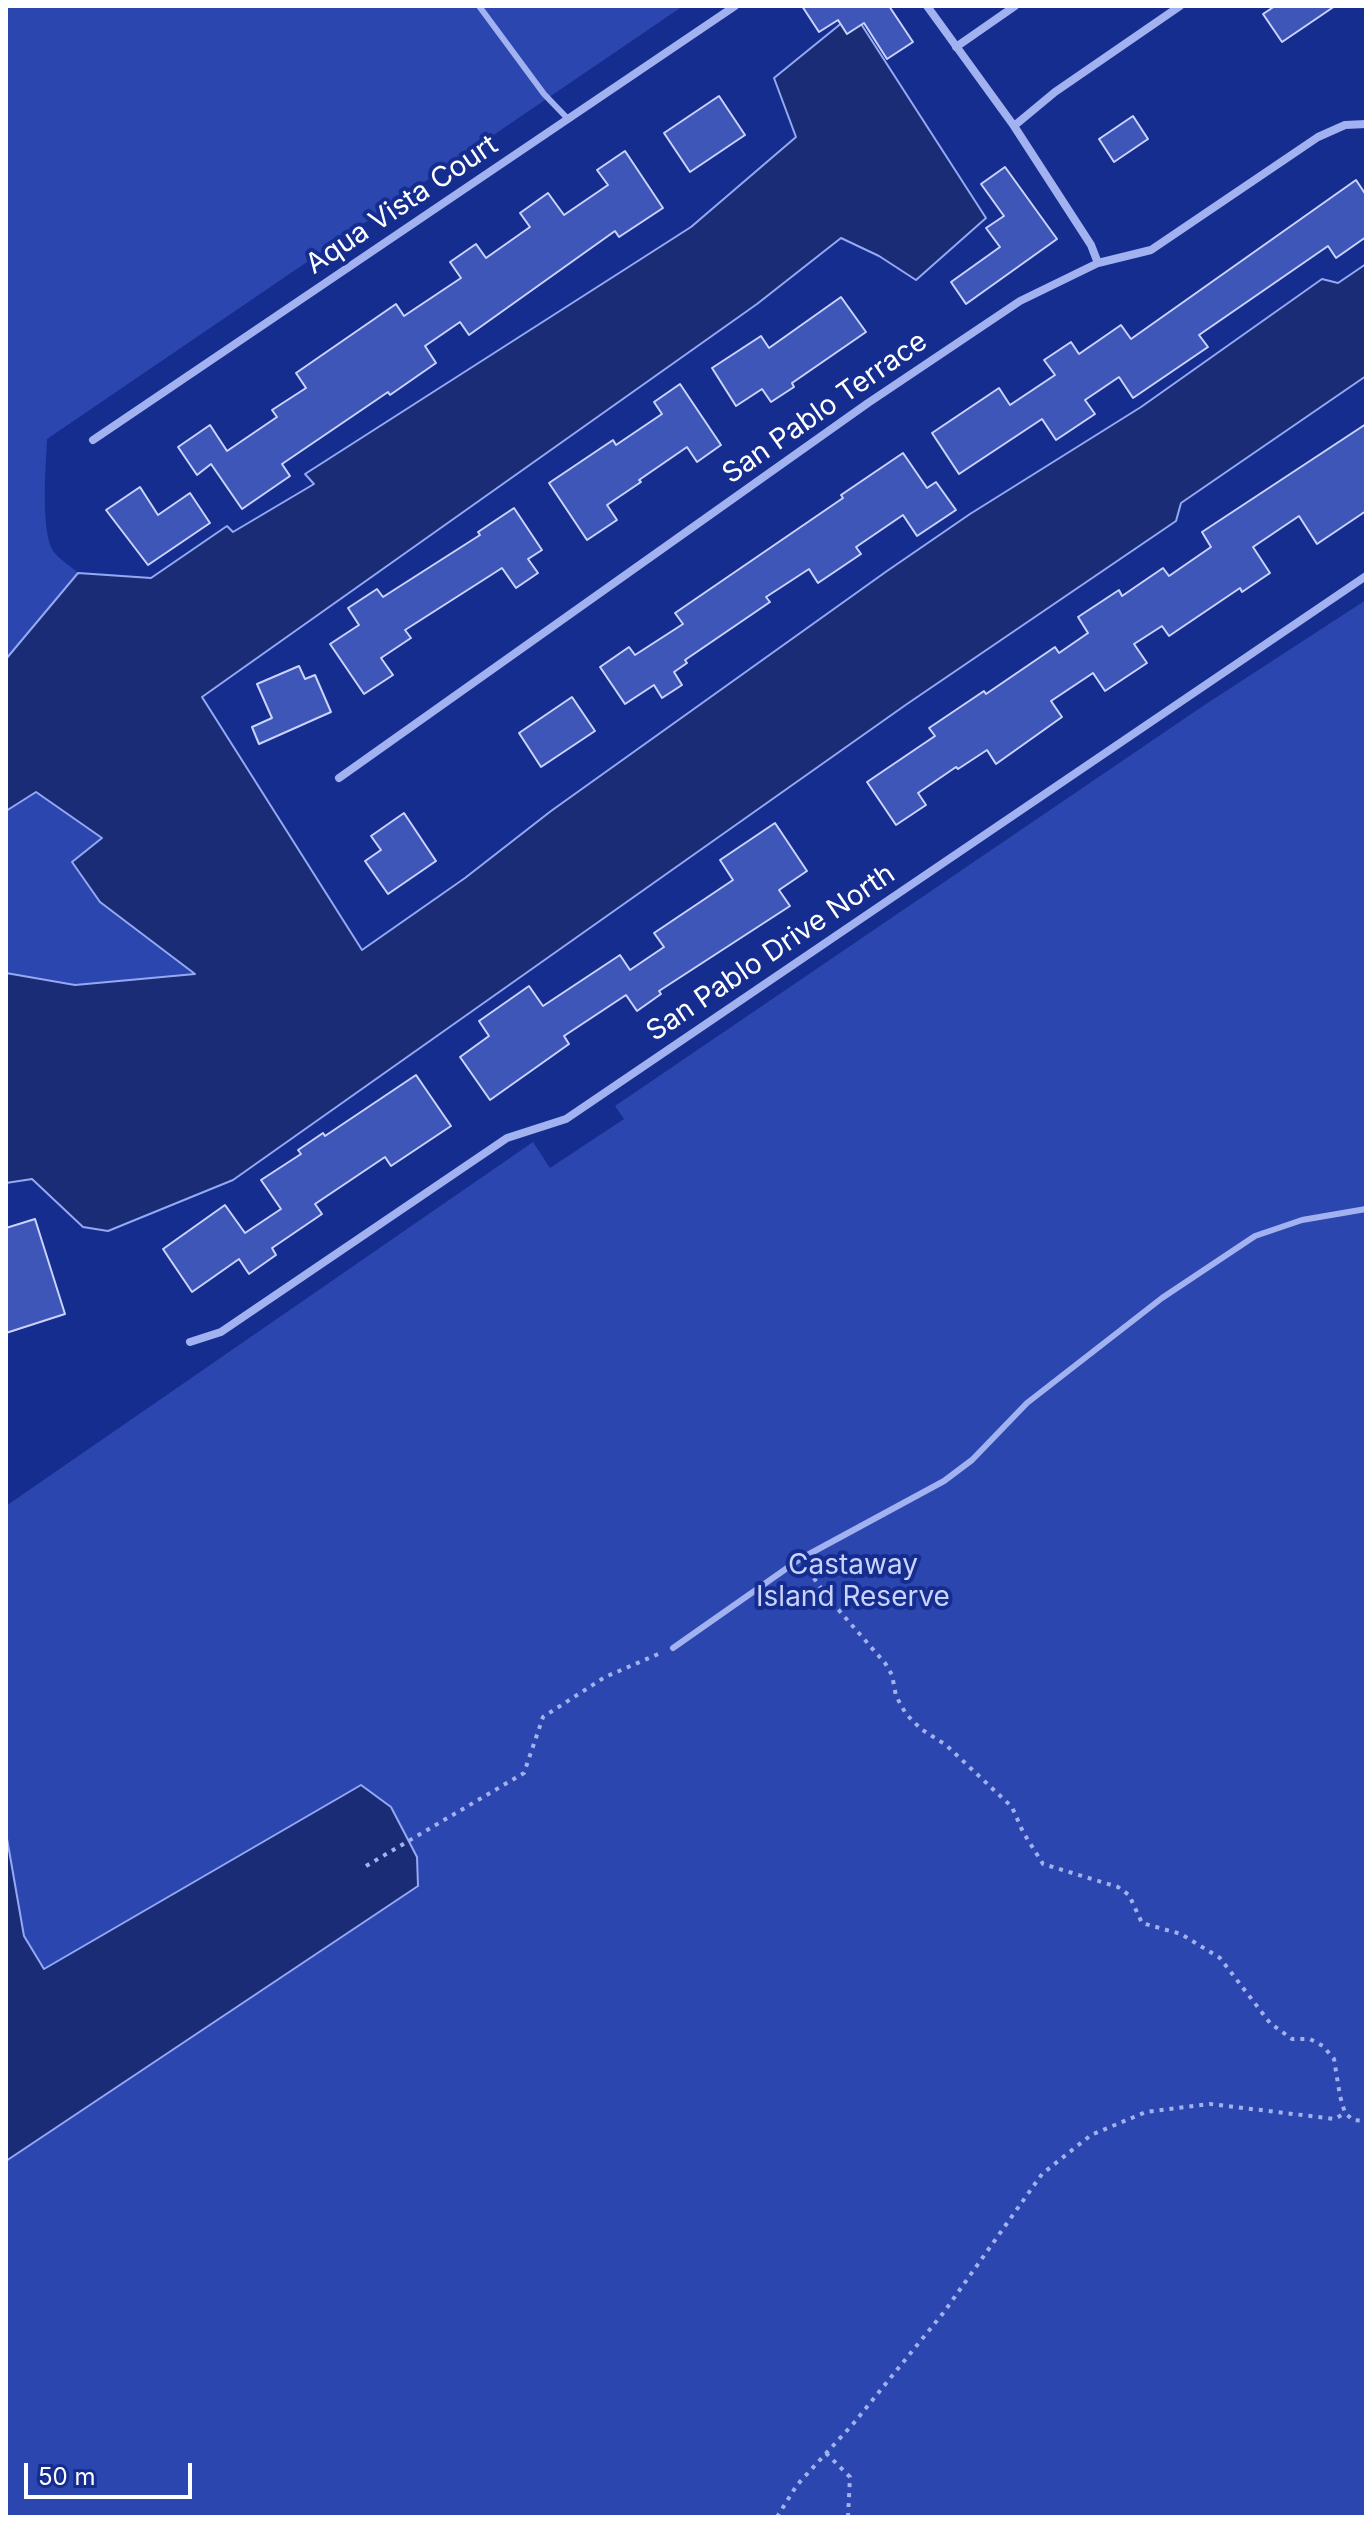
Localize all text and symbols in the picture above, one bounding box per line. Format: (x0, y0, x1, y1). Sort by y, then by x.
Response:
street label: Aqua Vista Court (300, 128, 504, 282)
street label: San Pablo Terrace (716, 325, 934, 491)
street label: San Pablo Drive North (640, 857, 902, 1049)
park label: Castaway Island Reserve (756, 1549, 950, 1615)
scale bar (28, 2447, 196, 2497)
text: 50 m (38, 2462, 96, 2491)

